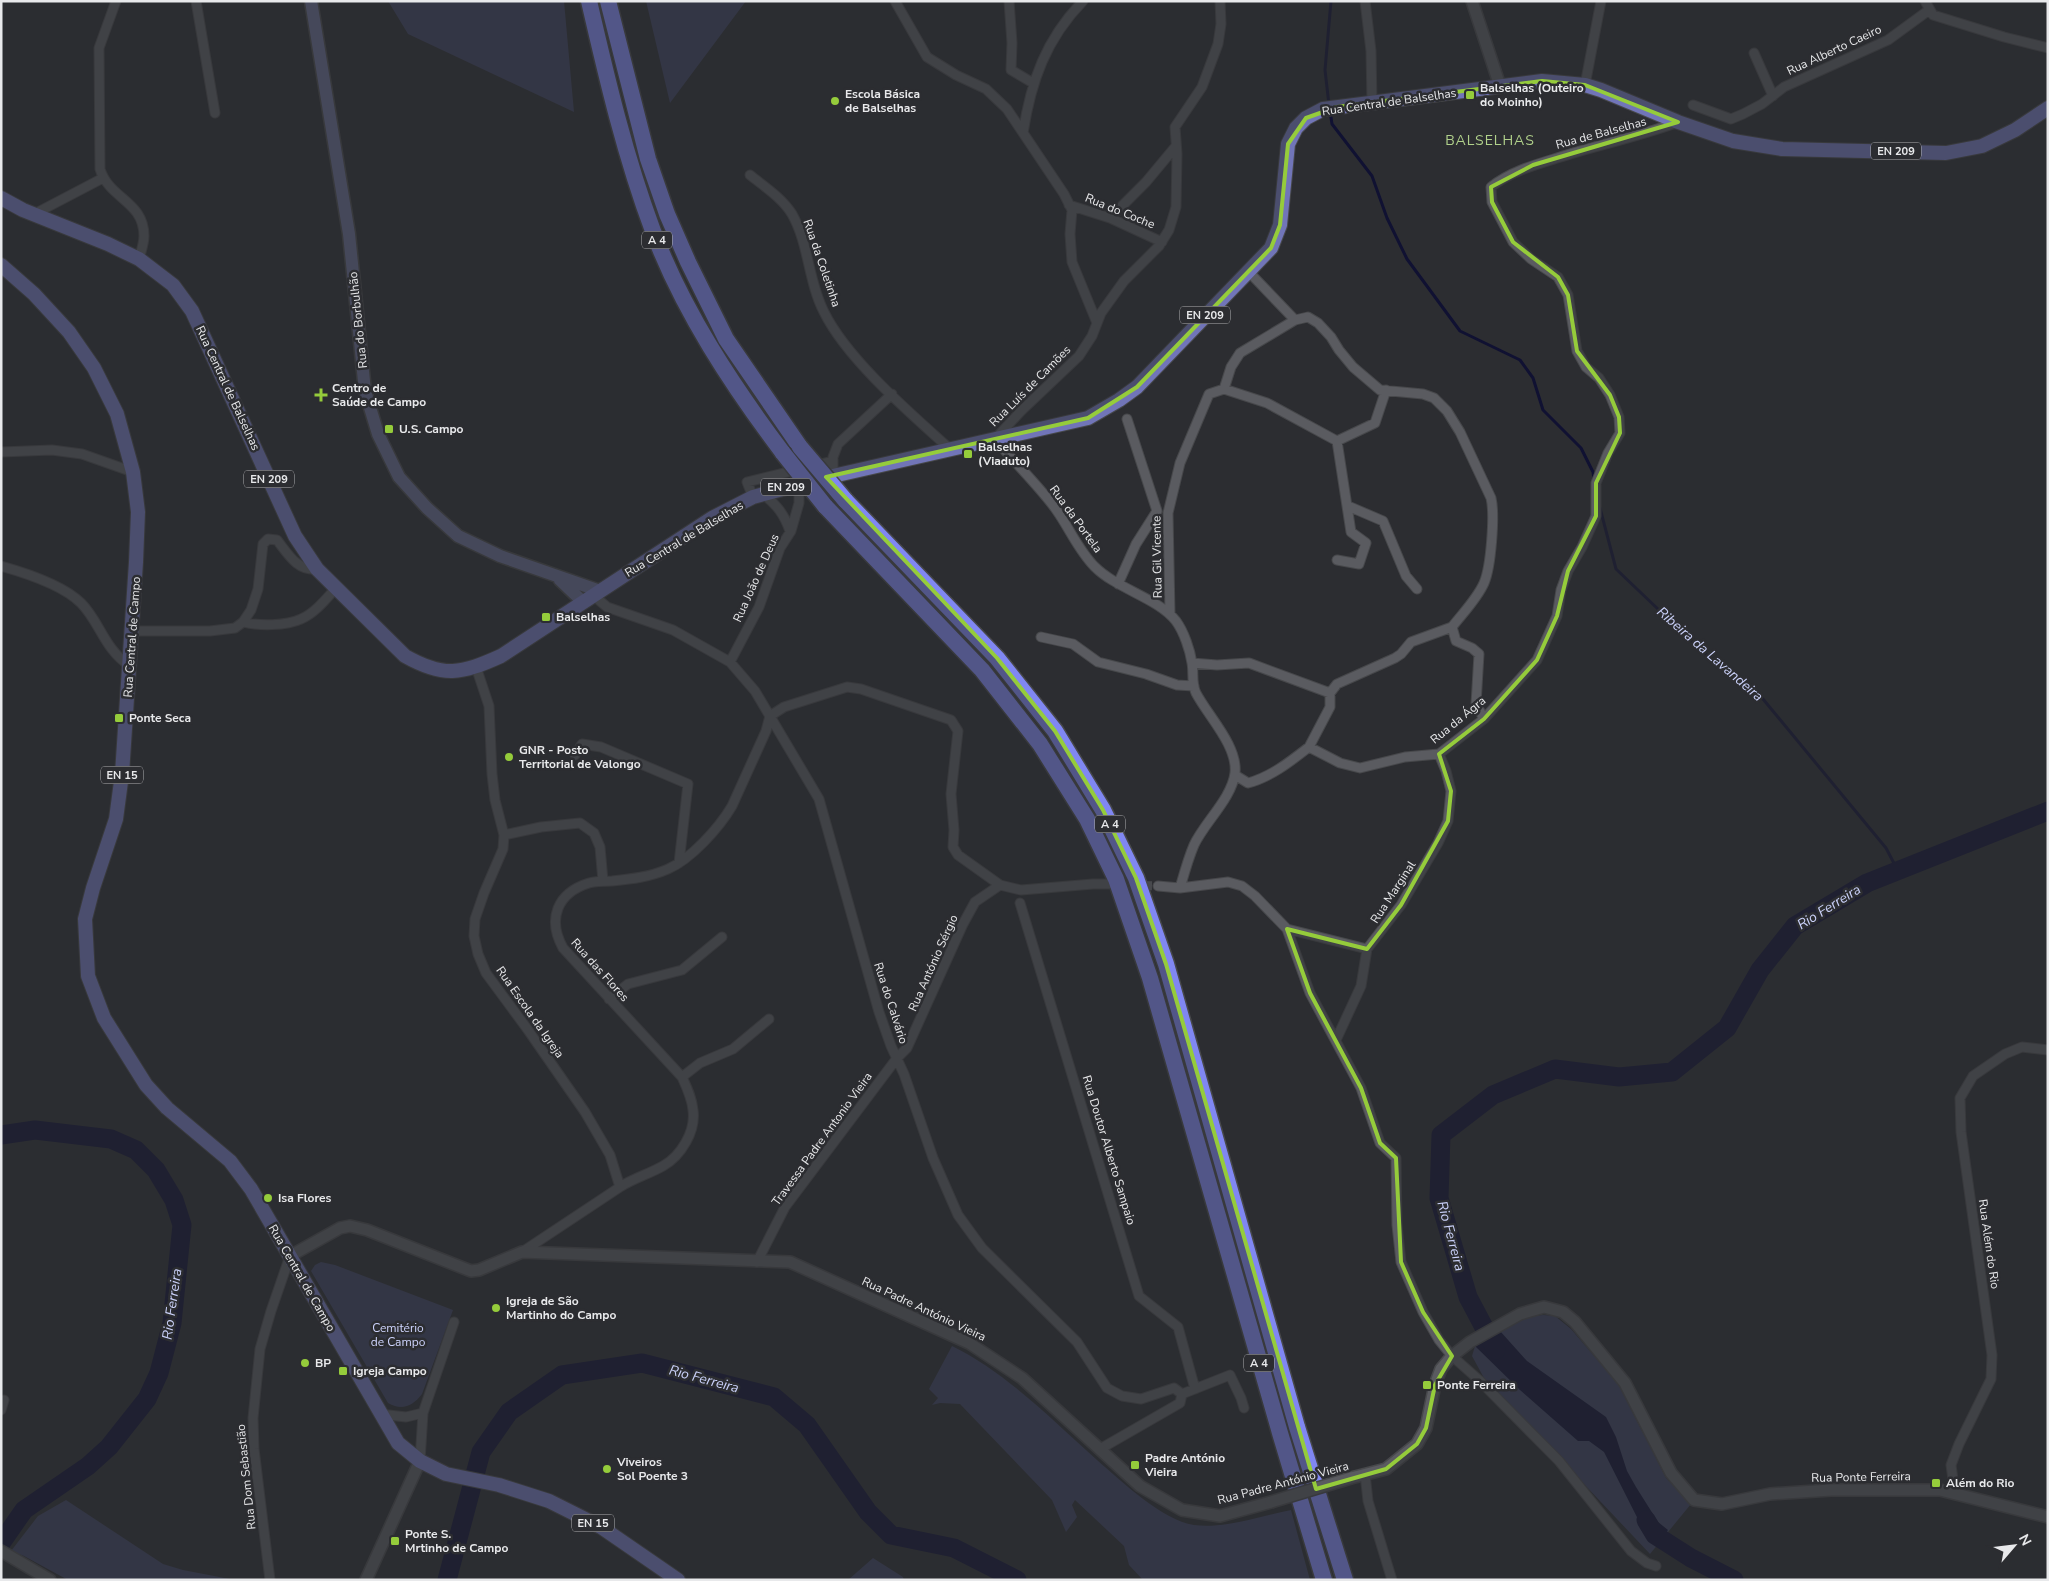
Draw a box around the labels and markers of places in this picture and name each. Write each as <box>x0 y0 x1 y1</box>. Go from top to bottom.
place label: Balselhas (Outeiro do Moinho) <box>1480 80 1584 110</box>
place label: Escola Básica de Balselhas <box>845 86 920 116</box>
marker: Balselhas (Outeiro do Moinho) <box>1464 89 1476 101</box>
marker: Escola Básica de Balselhas <box>829 95 841 107</box>
place label: Centro de Saúde de Campo <box>332 380 426 410</box>
marker: Centro de Saúde de Campo <box>314 388 328 402</box>
place label: U.S. Campo <box>399 421 464 437</box>
marker: U.S. Campo <box>383 423 395 435</box>
place label: Balselhas (Viaduto) <box>978 439 1032 469</box>
marker: Balselhas (Viaduto) <box>962 448 974 460</box>
place label: Balselhas <box>556 609 610 625</box>
marker: Balselhas <box>540 611 552 623</box>
place label: Ponte Seca <box>129 710 191 726</box>
marker: Ponte Seca <box>113 712 125 724</box>
place label: GNR - Posto Territorial de Valongo <box>519 742 641 772</box>
marker: GNR - Posto Territorial de Valongo <box>503 751 515 763</box>
place label: Isa Flores <box>278 1190 332 1206</box>
marker: Isa Flores <box>262 1192 274 1204</box>
place label: Igreja de São Martinho do Campo <box>506 1293 616 1323</box>
marker: Igreja de São Martinho do Campo <box>490 1302 502 1314</box>
place label: BP <box>315 1355 331 1371</box>
marker: BP <box>299 1357 311 1369</box>
place label: Igreja Campo <box>353 1363 427 1379</box>
marker: Igreja Campo <box>337 1365 349 1377</box>
place label: Ponte Ferreira <box>1437 1377 1516 1393</box>
marker: Ponte Ferreira <box>1421 1379 1433 1391</box>
place label: Padre António Vieira <box>1144 1450 1225 1480</box>
place label: Viveiros Sol Poente 3 <box>616 1454 688 1484</box>
marker: Padre António Vieira <box>1129 1459 1141 1471</box>
marker: Viveiros Sol Poente 3 <box>601 1463 613 1475</box>
place label: Além do Rio <box>1946 1475 2015 1491</box>
marker: Além do Rio <box>1930 1477 1942 1489</box>
place label: Ponte S. Mrtinho de Campo <box>405 1526 508 1556</box>
marker: Ponte S. Mrtinho de Campo <box>389 1535 401 1547</box>

